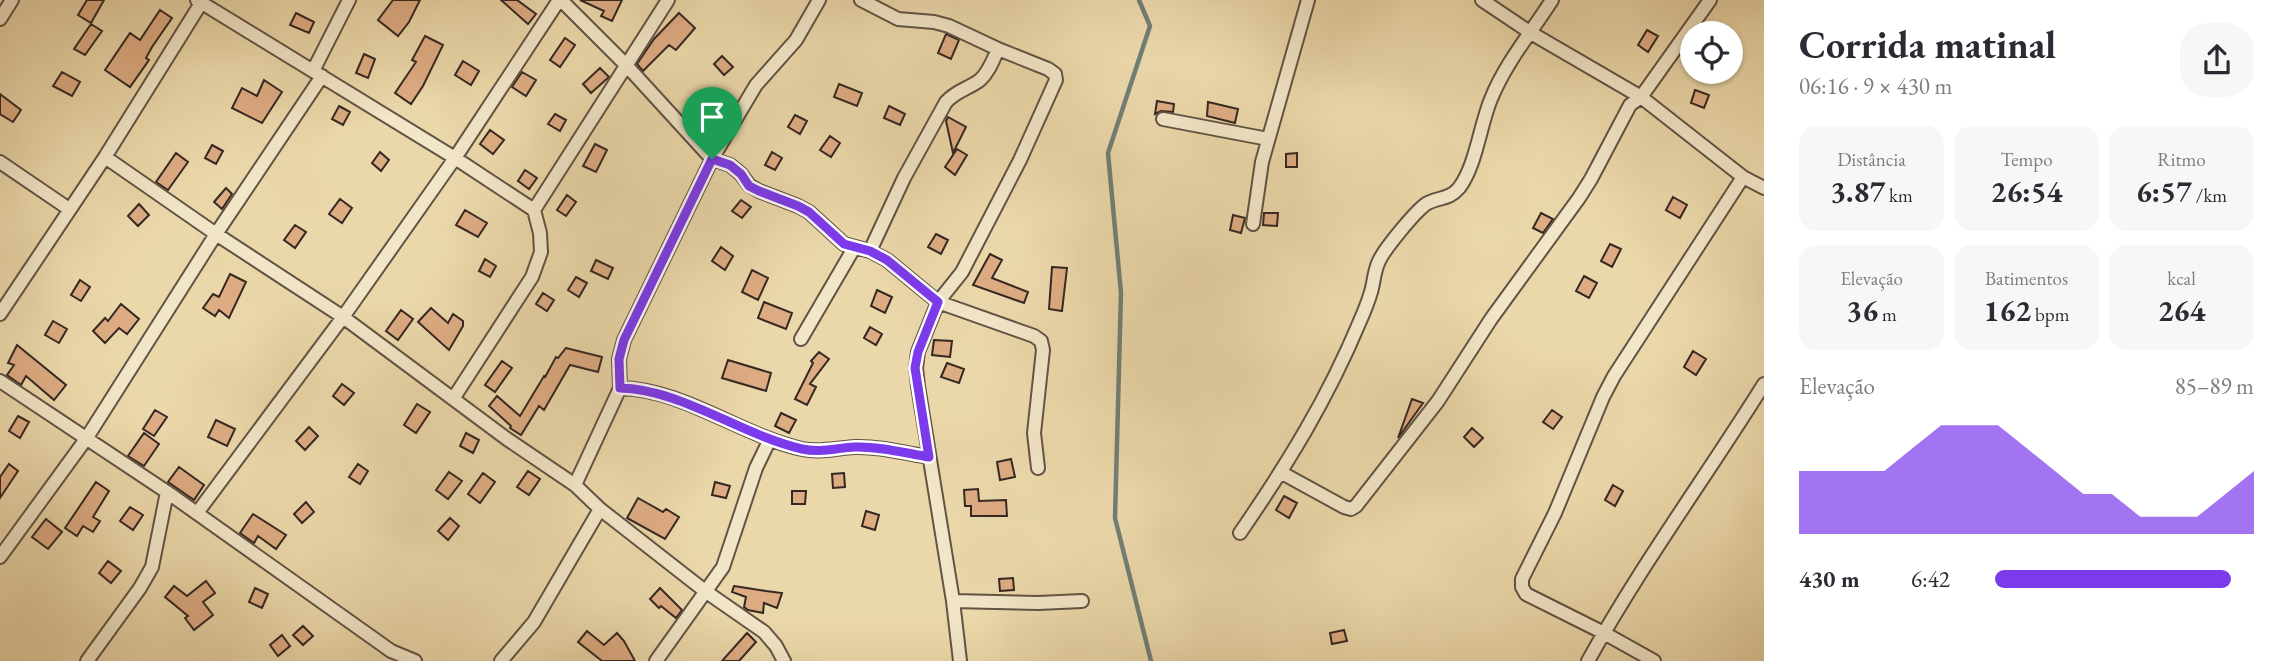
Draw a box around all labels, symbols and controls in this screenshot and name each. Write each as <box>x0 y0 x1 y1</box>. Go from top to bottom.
text: Corrida matinal <box>1799 20 2056 69</box>
map controls <box>1680 21 1743 84</box>
button: locate <box>1680 21 1743 84</box>
button: share <box>2180 23 2254 97</box>
text: 06:16 · 9 × 430 m <box>1799 71 1952 101</box>
pin <box>682 87 742 159</box>
icon: arrive <box>693 98 731 136</box>
text: Distância <box>1837 147 1906 172</box>
text: Tempo <box>2000 147 2053 172</box>
text: Ritmo <box>2157 147 2206 172</box>
text: 3.87 <box>1830 172 1885 211</box>
text: 26:54 <box>1991 172 2062 211</box>
text: 6:57 <box>2136 172 2192 211</box>
text: km <box>1885 183 1913 208</box>
text: /km <box>2192 183 2227 208</box>
text: Elevação <box>1840 266 1903 291</box>
text: Batimentos <box>1985 266 2068 291</box>
text: kcal <box>2167 266 2196 291</box>
text: 36 <box>1846 291 1878 330</box>
text: 162 <box>1984 291 2031 330</box>
text: 264 <box>2158 291 2205 330</box>
text: m <box>1878 302 1897 327</box>
text: bpm <box>2031 302 2069 327</box>
text: Elevação <box>1799 371 1875 401</box>
text: 85–89 m <box>2175 371 2254 401</box>
text: 430 m <box>1799 564 1860 594</box>
text: 6:42 <box>1911 564 1950 594</box>

